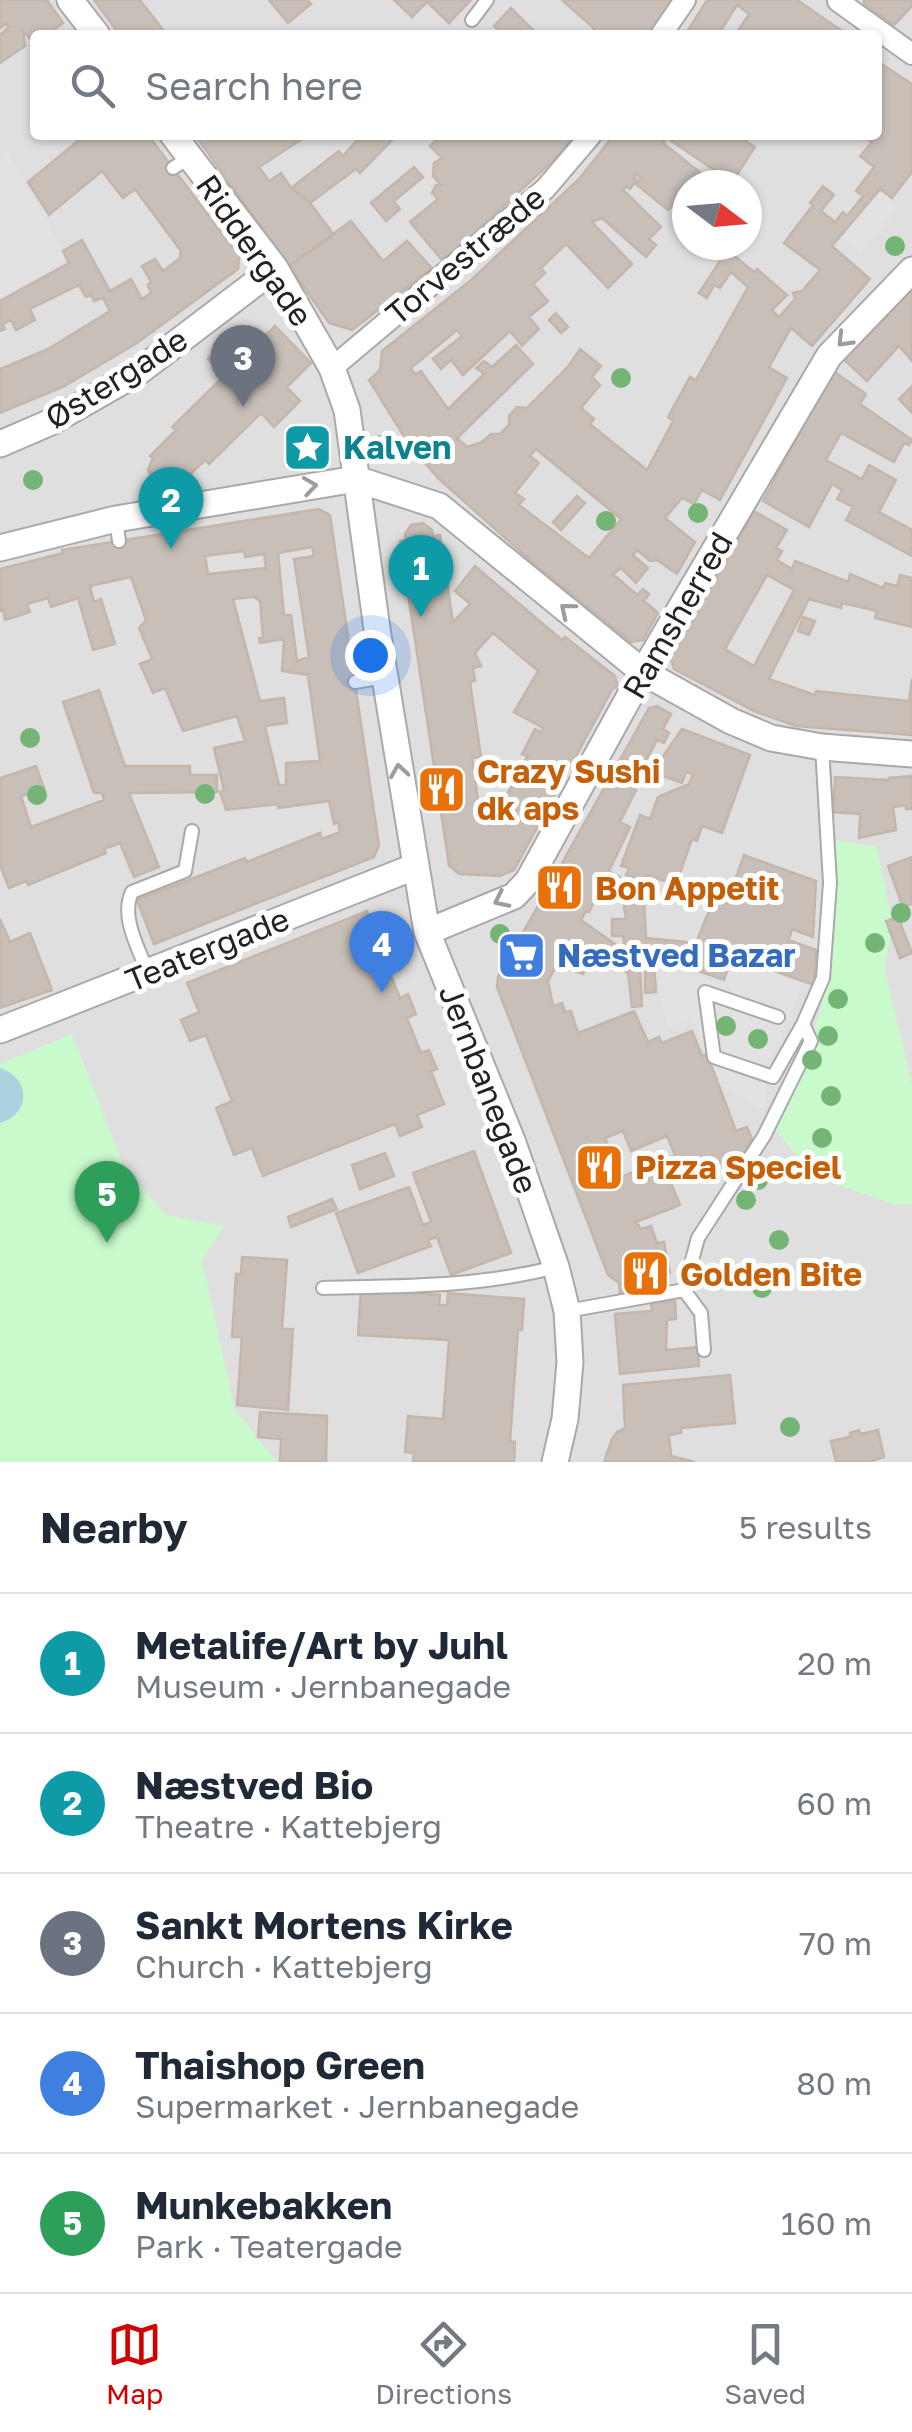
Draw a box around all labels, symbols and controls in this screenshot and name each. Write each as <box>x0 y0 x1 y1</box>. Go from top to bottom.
search box <box>30 30 882 140</box>
icon: search <box>65 58 120 113</box>
text: Search here <box>145 63 363 108</box>
street label: Riddergade <box>189 167 321 333</box>
north arrow <box>672 170 762 260</box>
street label: Torvestræde <box>378 178 552 332</box>
street label: Østergade <box>38 319 194 437</box>
pin: 3 <box>210 324 276 407</box>
one-way arrow <box>838 329 856 347</box>
place icon: Kalven <box>282 421 334 473</box>
place label: Kalven <box>343 428 451 466</box>
pin: 2 <box>138 466 204 549</box>
one-way arrow <box>302 476 319 497</box>
street label: Ramsherred <box>614 525 740 705</box>
pin: 1 <box>388 534 454 617</box>
one-way arrow <box>561 604 579 622</box>
your location <box>345 630 396 681</box>
place label: Crazy Sushi dk aps <box>477 752 661 827</box>
one-way arrow <box>389 763 410 779</box>
restaurant icon: Crazy Sushi dk aps <box>416 763 468 815</box>
restaurant icon: Bon Appetit <box>534 862 586 914</box>
place label: Bon Appetit <box>595 869 779 907</box>
one-way arrow <box>493 888 511 908</box>
street label: Teatergade <box>120 899 294 999</box>
pin: 4 <box>350 910 414 993</box>
supermarket icon: Næstved Bazar <box>496 929 548 981</box>
place label: Næstved Bazar <box>557 936 796 974</box>
street label: Jernbanegade <box>432 979 546 1199</box>
restaurant icon: Pizza Speciel <box>574 1141 626 1193</box>
place label: Pizza Speciel <box>635 1148 842 1186</box>
pin: 5 <box>74 1160 140 1243</box>
restaurant icon: Golden Bite <box>619 1248 671 1300</box>
place label: Golden Bite <box>680 1255 862 1293</box>
text: Nearby <box>40 1502 188 1552</box>
text: 5 results <box>739 1508 872 1546</box>
text: Metalife/Art by Juhl <box>135 1622 508 1667</box>
text: 1 <box>64 1644 81 1682</box>
text: 20 m <box>797 1644 872 1682</box>
text: Museum · Jernbanegade <box>135 1667 511 1705</box>
text: Næstved Bio <box>135 1762 373 1807</box>
text: 2 <box>63 1784 82 1822</box>
text: 60 m <box>796 1784 872 1822</box>
text: Theatre · Kattebjerg <box>135 1807 442 1845</box>
text: Sankt Mortens Kirke <box>135 1902 513 1947</box>
text: 3 <box>63 1924 82 1962</box>
text: 70 m <box>799 1924 872 1962</box>
text: Church · Kattebjerg <box>135 1947 433 1985</box>
text: Thaishop Green <box>135 2042 425 2087</box>
text: 4 <box>62 2064 83 2102</box>
text: 80 m <box>796 2064 872 2102</box>
text: Supermarket · Jernbanegade <box>135 2087 579 2125</box>
text: Munkebakken <box>135 2182 392 2227</box>
text: 5 <box>63 2204 82 2242</box>
text: 160 m <box>781 2204 872 2242</box>
text: Park · Teatergade <box>135 2227 403 2265</box>
tab: Map <box>106 2317 163 2410</box>
tab: Directions <box>375 2317 512 2410</box>
tab: Saved <box>724 2317 806 2410</box>

